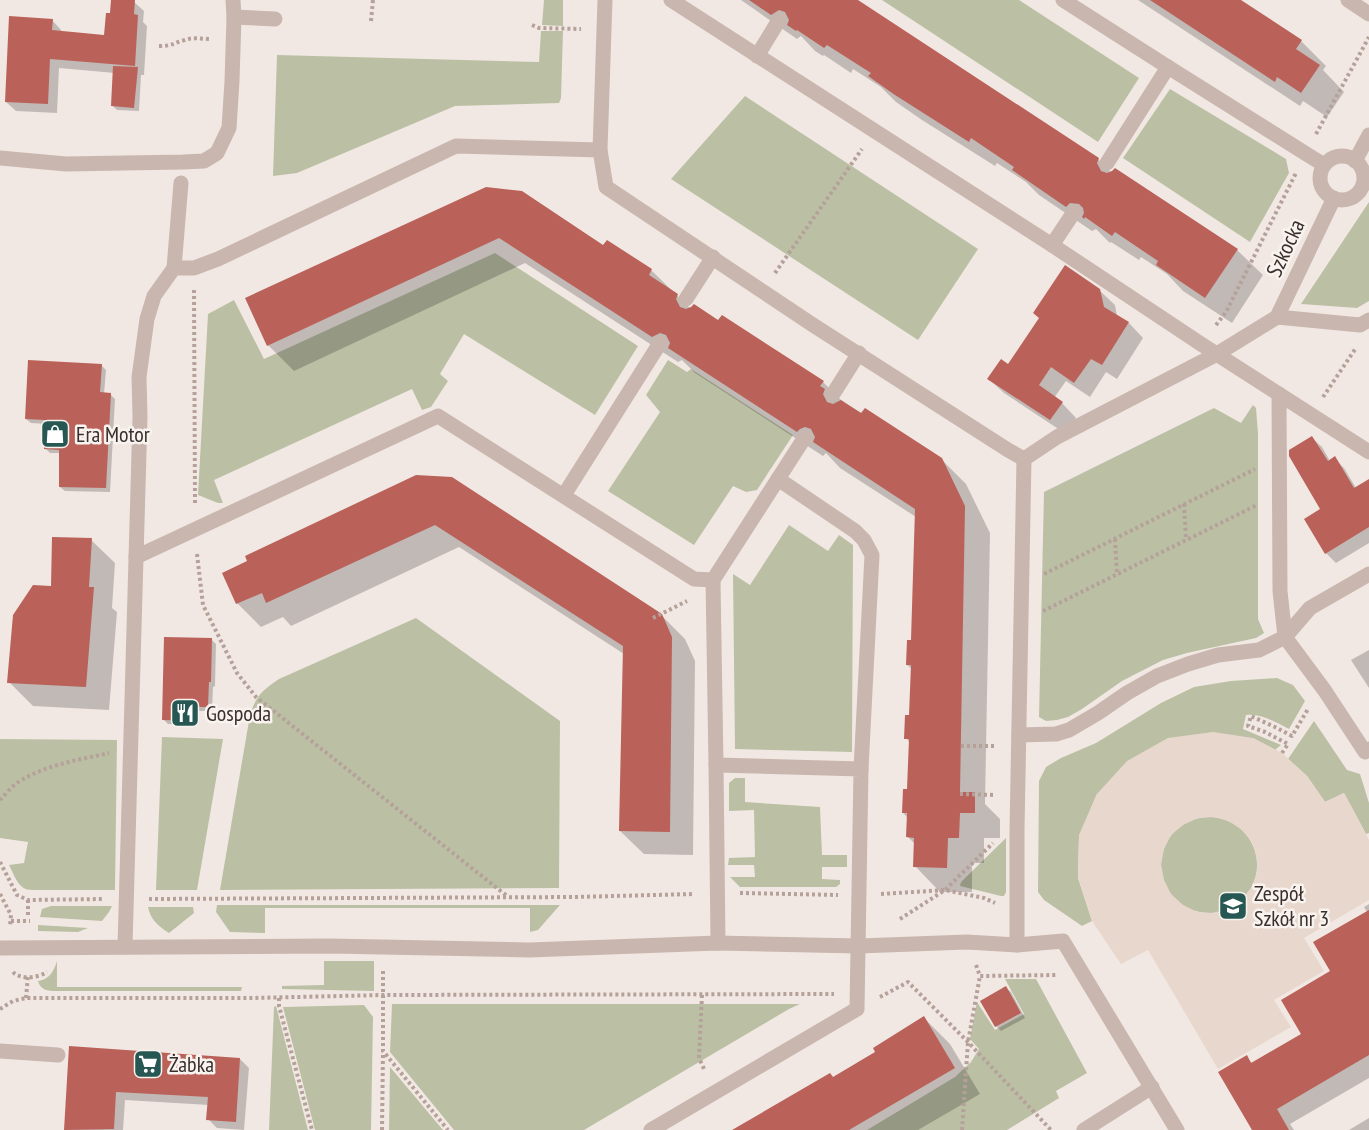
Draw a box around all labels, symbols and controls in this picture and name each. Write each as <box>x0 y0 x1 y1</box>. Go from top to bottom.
street label: Szkocka <box>1260 215 1310 281</box>
shop icon: Era Motor <box>39 418 71 450</box>
place label: Era Motor <box>76 420 150 448</box>
restaurant icon: Gospoda <box>169 697 201 729</box>
place label: Gospoda <box>206 699 271 727</box>
place label: Zespół Szkół nr 3 <box>1254 879 1329 932</box>
school or university icon: Zespół Szkół nr 3 <box>1217 890 1249 922</box>
supermarket icon: Żabka <box>132 1048 164 1080</box>
place label: Żabka <box>169 1050 214 1078</box>

